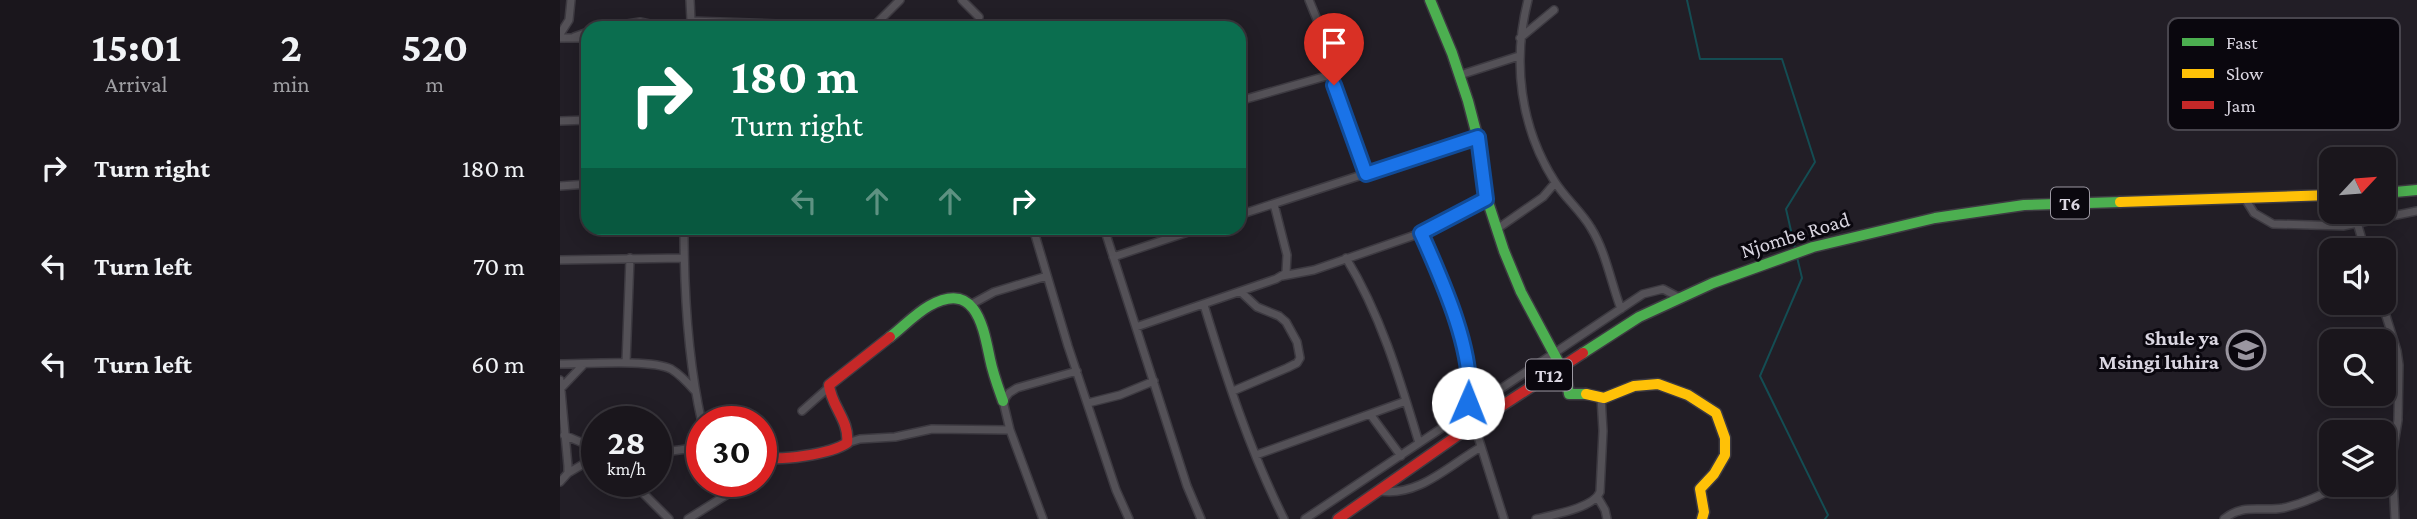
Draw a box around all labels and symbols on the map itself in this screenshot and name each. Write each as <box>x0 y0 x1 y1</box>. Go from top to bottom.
pin <box>1304 13 1364 85</box>
legend <box>2168 18 2400 130</box>
text: Fast <box>2226 32 2258 53</box>
text: Slow <box>2226 63 2263 84</box>
text: Jam <box>2224 95 2256 116</box>
north arrow <box>2319 147 2396 224</box>
road number: T6 <box>2051 188 2089 218</box>
street label: Njombe Road <box>1738 207 1852 263</box>
place label: Shule ya Msingi luhira <box>2099 326 2220 374</box>
school or university icon: Shule ya Msingi luhira <box>2225 329 2267 371</box>
road number: T12 <box>1526 360 1572 390</box>
position arrow <box>1431 366 1505 440</box>
speed limit sign: 30 <box>686 406 777 497</box>

